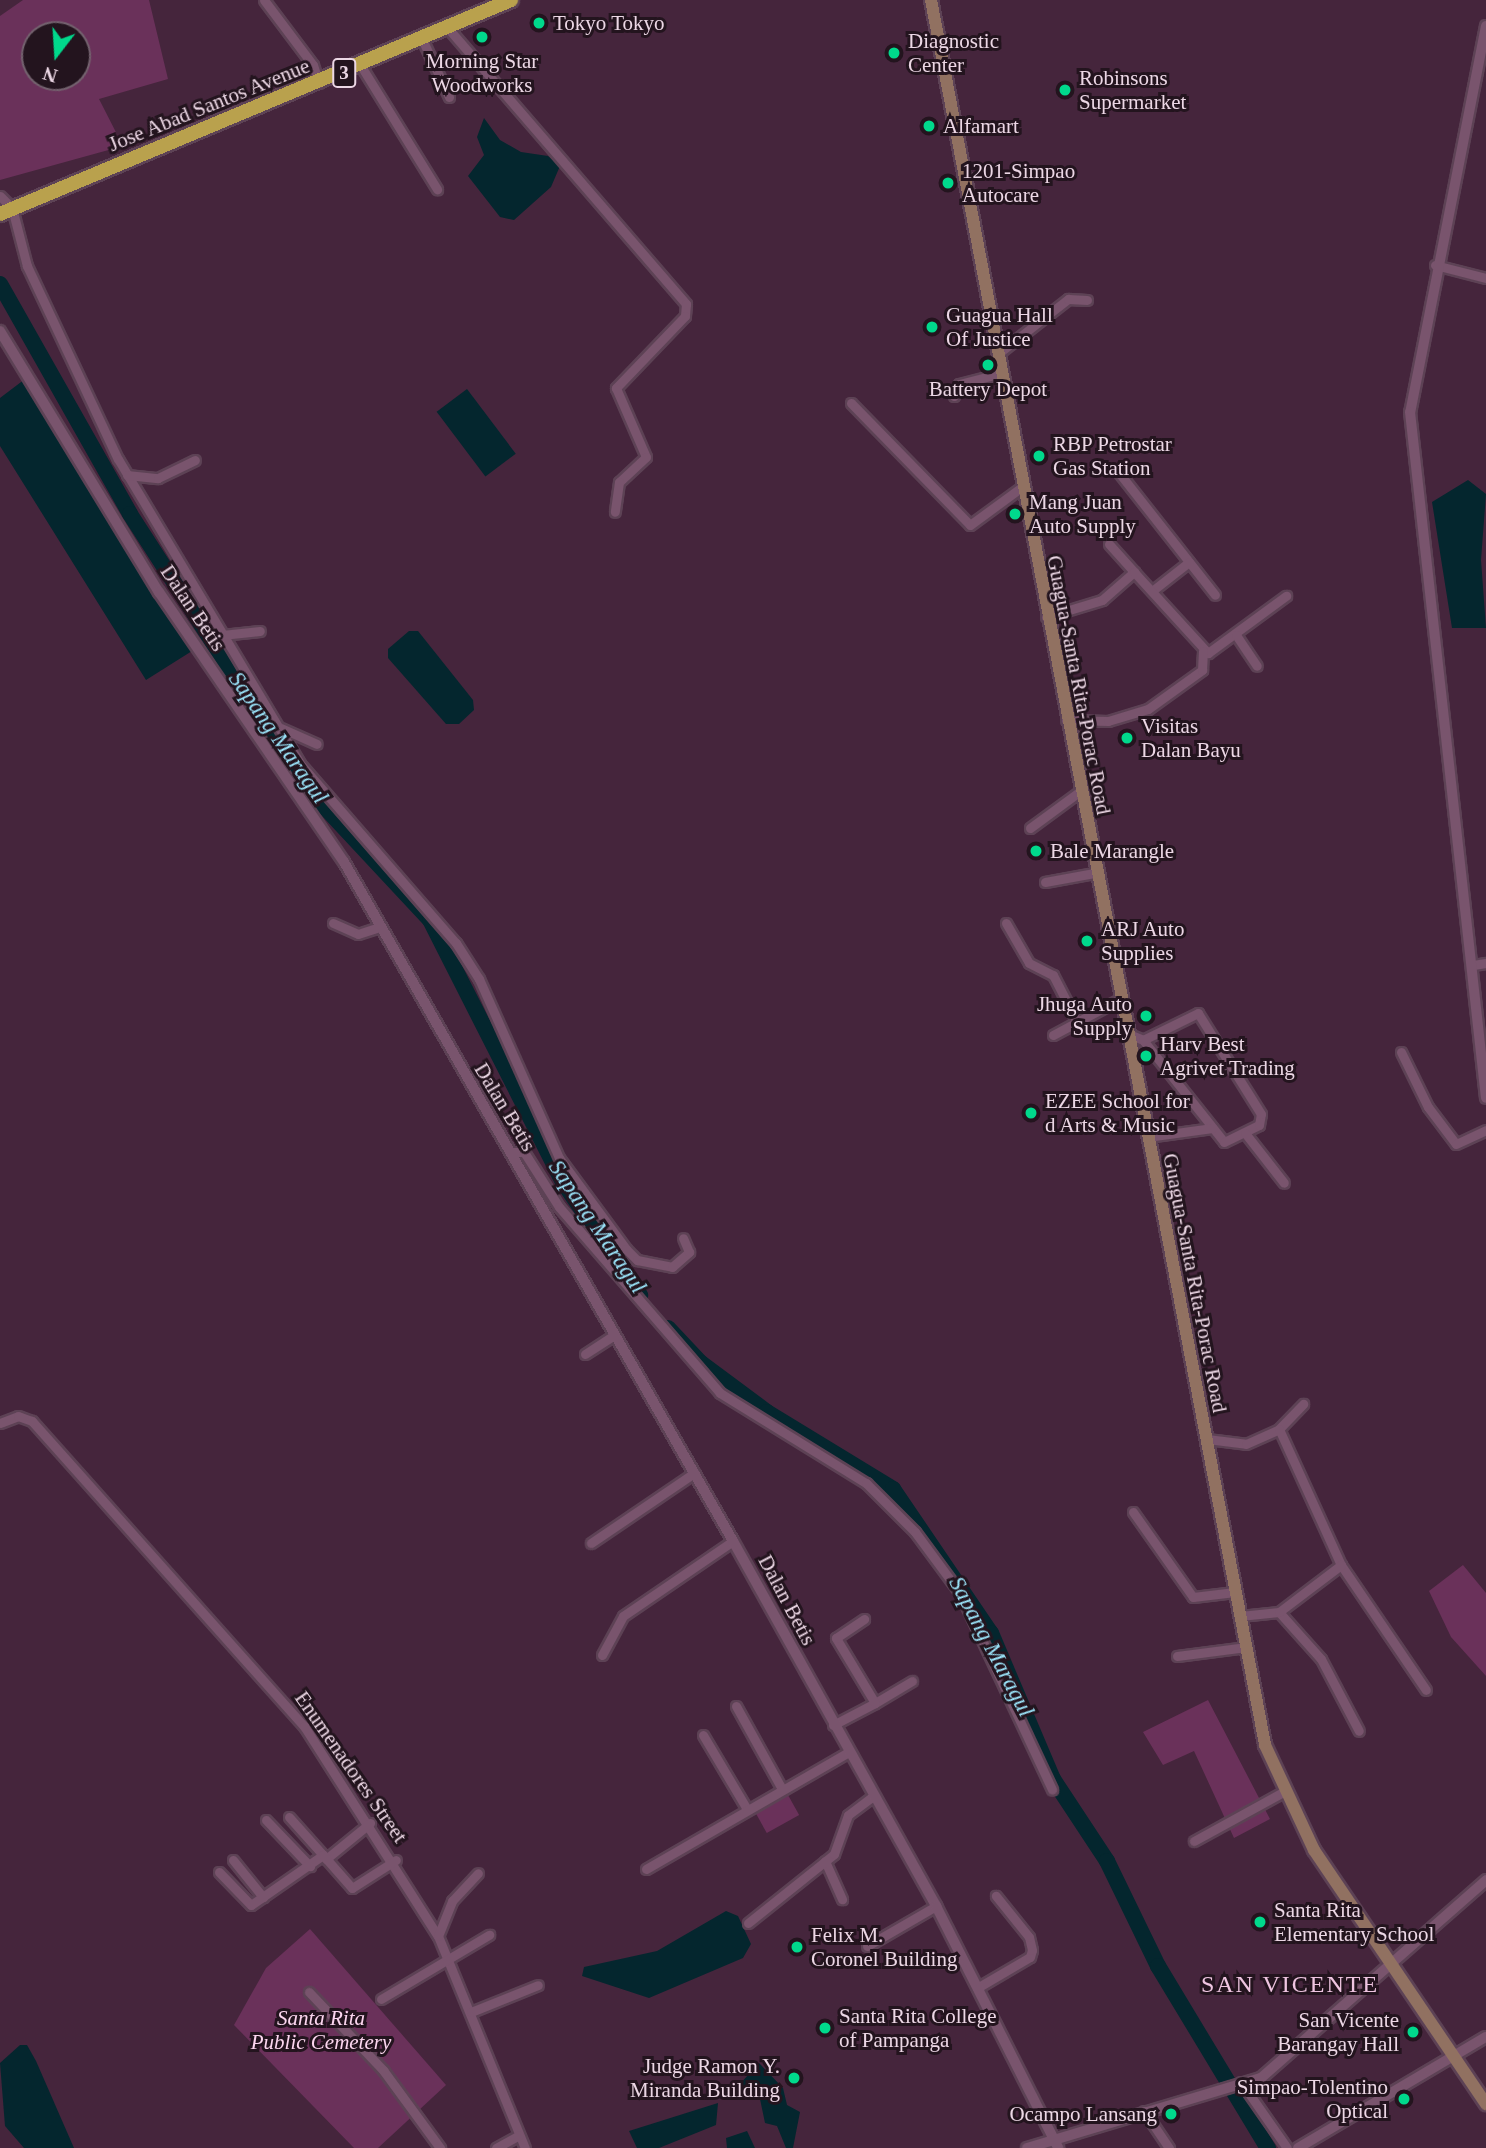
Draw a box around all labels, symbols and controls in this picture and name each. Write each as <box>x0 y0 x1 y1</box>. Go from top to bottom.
place label: Tokyo Tokyo <box>553 10 665 36</box>
marker: Tokyo Tokyo <box>531 15 547 31</box>
north arrow <box>21 21 91 91</box>
place label: Diagnostic Center <box>908 28 999 78</box>
marker: Morning Star Woodworks <box>474 29 490 45</box>
marker: Diagnostic Center <box>886 45 902 61</box>
place label: Morning Star Woodworks <box>426 48 538 98</box>
street label: Jose Abad Santos Avenue <box>104 53 314 157</box>
road number: 3 <box>332 58 356 88</box>
text: N <box>41 63 60 87</box>
place label: Robinsons Supermarket <box>1079 65 1186 115</box>
marker: Robinsons Supermarket <box>1057 82 1073 98</box>
place label: Alfamart <box>943 113 1019 139</box>
marker: Alfamart <box>921 118 937 134</box>
place label: 1201-Simpao Autocare <box>962 158 1075 208</box>
marker: 1201-Simpao Autocare <box>940 175 956 191</box>
place label: Guagua Hall Of Justice <box>946 302 1053 352</box>
marker: Guagua Hall Of Justice <box>924 319 940 335</box>
marker: Battery Depot <box>980 357 996 373</box>
place label: Battery Depot <box>929 376 1047 402</box>
place label: RBP Petrostar Gas Station <box>1053 431 1173 481</box>
marker: RBP Petrostar Gas Station <box>1031 448 1047 464</box>
place label: Mang Juan Auto Supply <box>1029 489 1136 539</box>
marker: Mang Juan Auto Supply <box>1007 506 1023 522</box>
street label: Guagua-Santa Rita-Porac Road <box>1041 553 1117 817</box>
street label: Dalan Betis <box>155 560 231 656</box>
water label: Sapang Maragul <box>222 666 334 810</box>
place label: Visitas Dalan Bayu <box>1141 713 1241 763</box>
marker: Visitas Dalan Bayu <box>1119 730 1135 746</box>
place label: Bale Marangle <box>1050 838 1174 864</box>
marker: Bale Marangle <box>1028 843 1044 859</box>
place label: ARJ Auto Supplies <box>1101 916 1186 966</box>
marker: ARJ Auto Supplies <box>1079 933 1095 949</box>
place label: Jhuga Auto Supply <box>1036 991 1132 1041</box>
marker: Jhuga Auto Supply <box>1138 1008 1154 1024</box>
place label: Harv Best Agrivet Trading <box>1160 1031 1295 1081</box>
marker: Harv Best Agrivet Trading <box>1138 1048 1154 1064</box>
street label: Dalan Betis <box>469 1058 541 1156</box>
place label: EZEE School for d Arts & Music <box>1045 1088 1190 1138</box>
marker: EZEE School for d Arts & Music <box>1023 1105 1039 1121</box>
street label: Guagua-Santa Rita-Porac Road <box>1157 1151 1233 1415</box>
water label: Sapang Maragul <box>542 1155 652 1299</box>
street label: Dalan Betis <box>753 1551 821 1649</box>
water label: Sapang Maragul <box>942 1572 1040 1722</box>
street label: Enumenadores Street <box>289 1686 413 1848</box>
place label: Santa Rita Elementary School <box>1274 1897 1434 1947</box>
marker: Santa Rita Elementary School <box>1252 1914 1268 1930</box>
place label: Felix M. Coronel Building <box>811 1922 957 1972</box>
marker: Felix M. Coronel Building <box>789 1939 805 1955</box>
district label: SAN VICENTE <box>1202 1971 1378 1999</box>
place label: Santa Rita College of Pampanga <box>839 2003 996 2053</box>
park label: Santa Rita Public Cemetery <box>251 2005 391 2055</box>
place label: San Vicente Barangay Hall <box>1277 2007 1399 2057</box>
marker: Santa Rita College of Pampanga <box>817 2020 833 2036</box>
marker: San Vicente Barangay Hall <box>1405 2024 1421 2040</box>
place label: Judge Ramon Y. Miranda Building <box>630 2053 780 2103</box>
marker: Judge Ramon Y. Miranda Building <box>786 2070 802 2086</box>
place label: Simpao-Tolentino Optical <box>1237 2074 1388 2124</box>
marker: Simpao-Tolentino Optical <box>1394 2089 1414 2109</box>
place label: Ocampo Lansang <box>1009 2101 1157 2127</box>
marker: Ocampo Lansang <box>1163 2106 1179 2122</box>

